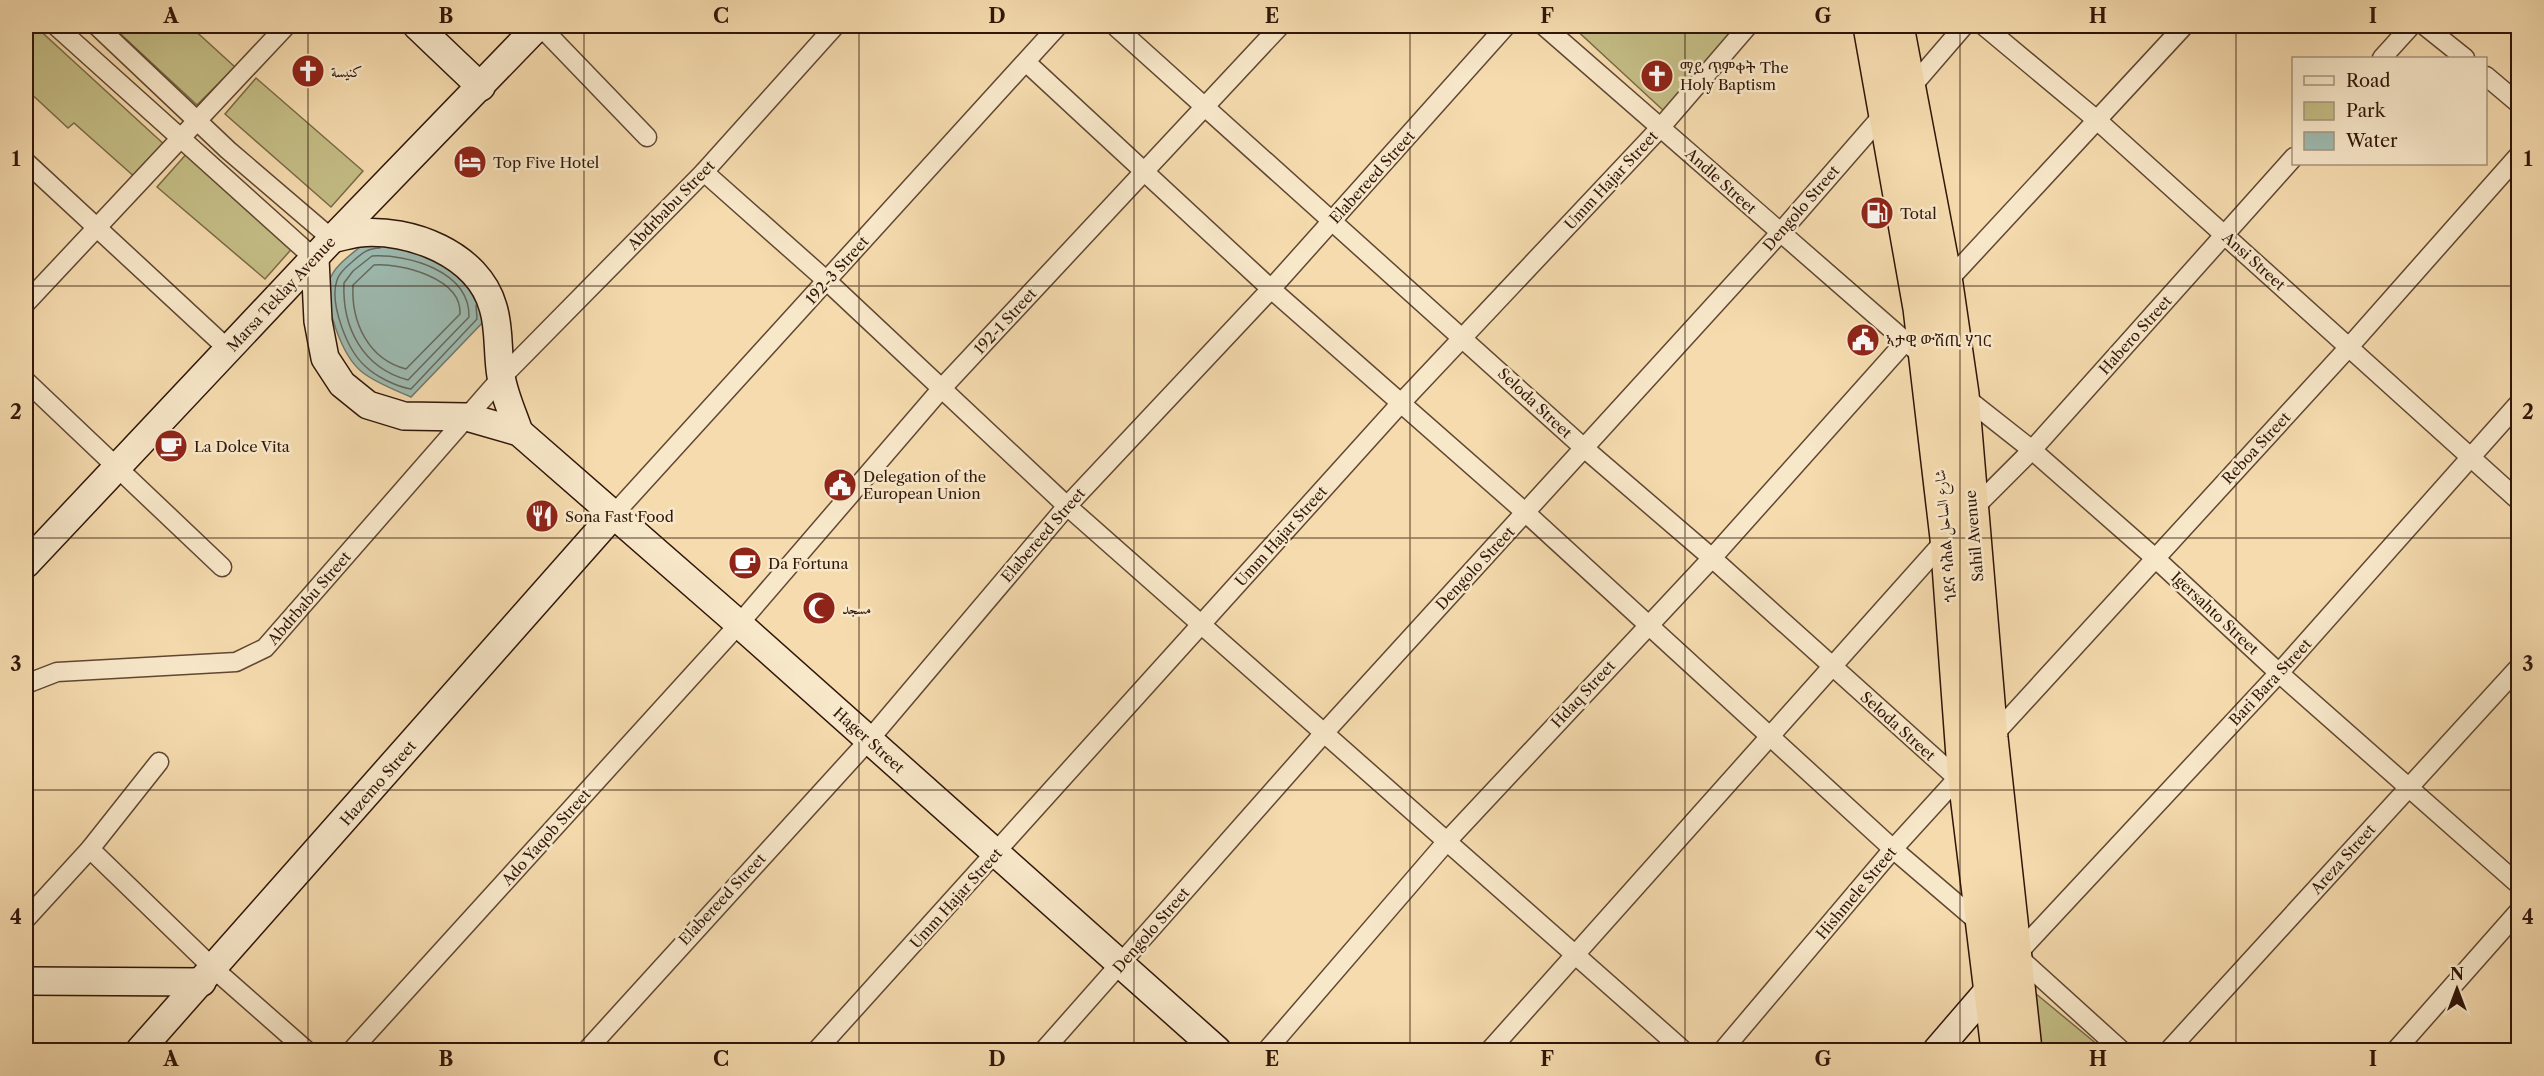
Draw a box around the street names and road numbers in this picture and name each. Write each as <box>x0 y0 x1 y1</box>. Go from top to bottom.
street label: Elabereed Street <box>1325 126 1419 227</box>
street label: Umm Hajar Street <box>1560 126 1662 233</box>
street label: Andle Street <box>1681 143 1761 218</box>
street label: Abdrbabu Street <box>623 156 719 255</box>
street label: Dengolo Street <box>1759 161 1844 255</box>
street label: Ansi Street <box>2218 227 2290 295</box>
street label: 192-3 Street <box>801 231 873 308</box>
street label: Marsa Teklay Avenue <box>223 232 339 356</box>
street label: 192-1 Street <box>970 284 1041 358</box>
street label: Habero Street <box>2095 291 2176 378</box>
street label: Seloda Street <box>1494 364 1577 443</box>
street label: Reboa Street <box>2218 407 2295 488</box>
street label: ጎደና ሳሕል شارع الساحل <box>1930 469 1964 603</box>
street label: Umm Hajar Street <box>1231 481 1332 590</box>
street label: Elabereed Street <box>997 483 1090 586</box>
street label: Sahil Avenue <box>1961 489 1987 583</box>
street label: Dengolo Street <box>1432 522 1519 614</box>
street label: Abdrbabu Street <box>263 547 355 649</box>
street label: Igersahto Street <box>2167 568 2263 659</box>
street label: Bari Bara Street <box>2225 634 2316 729</box>
street label: Hdaq Street <box>1547 656 1619 732</box>
street label: Seloda Street <box>1857 687 1940 765</box>
street label: Hager Street <box>829 703 909 777</box>
street label: Hazemo Street <box>336 736 421 829</box>
street label: Ado Yaqob Street <box>497 784 595 890</box>
street label: Areza Street <box>2306 820 2380 899</box>
street label: Hishmele Street <box>1812 842 1901 943</box>
street label: Umm Hajar Street <box>906 843 1007 952</box>
street label: Elabereed Street <box>675 849 770 949</box>
street label: Dengolo Street <box>1109 883 1194 977</box>

